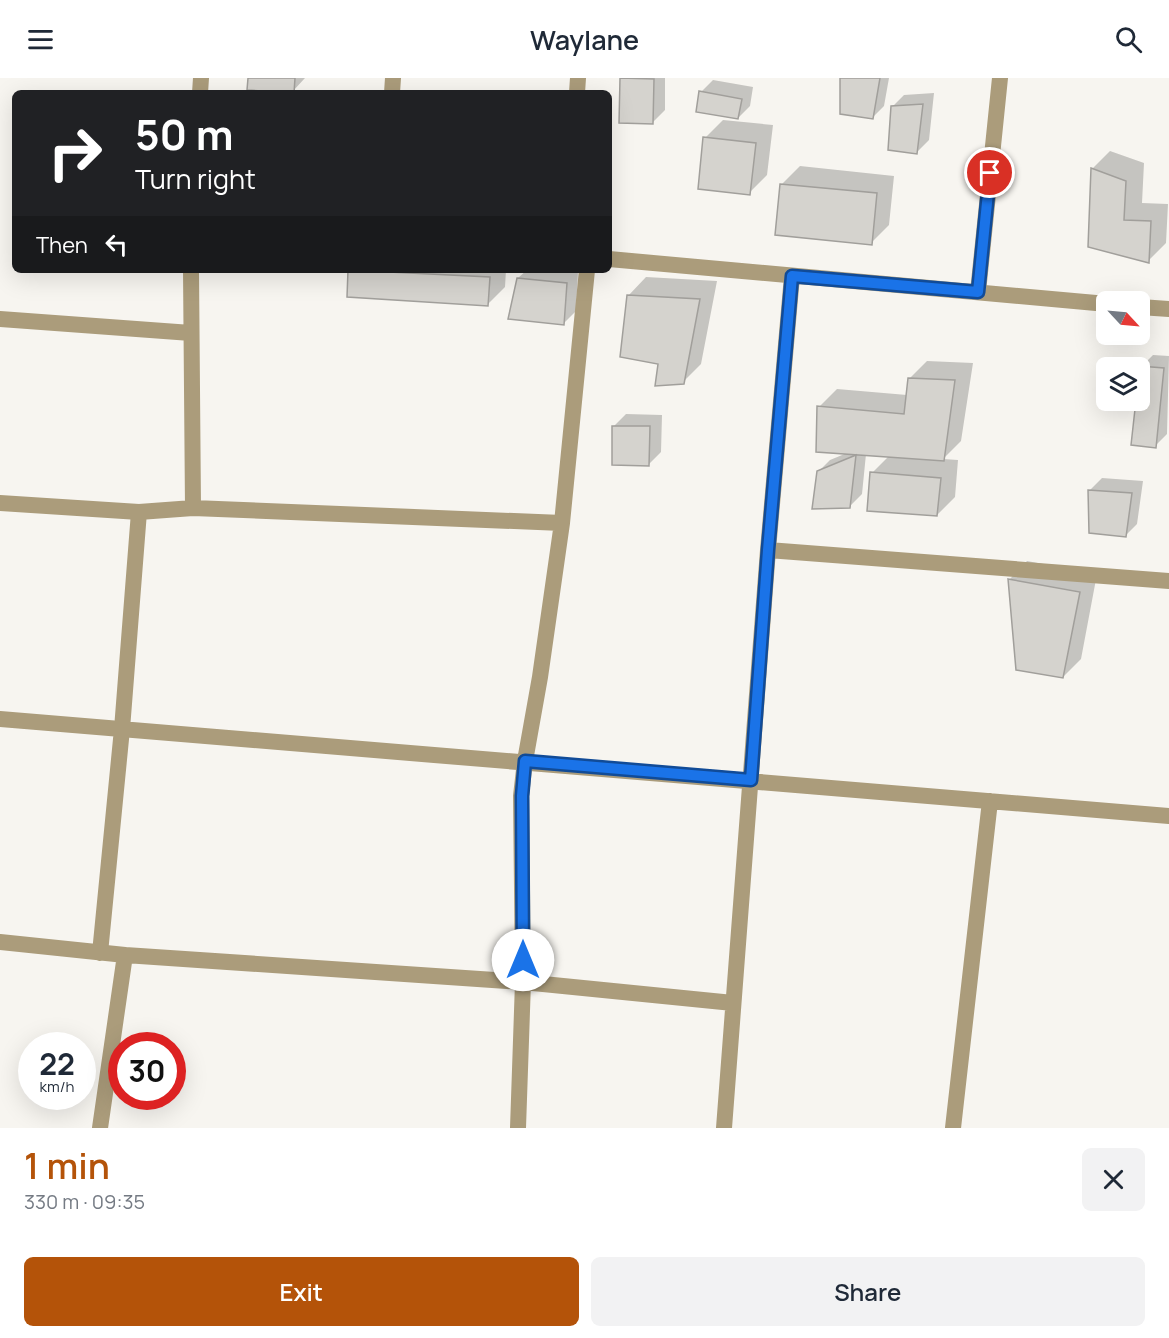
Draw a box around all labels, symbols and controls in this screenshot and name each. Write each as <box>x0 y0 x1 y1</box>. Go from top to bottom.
text: Waylane <box>530 21 639 58</box>
icon: menu <box>24 23 57 56</box>
icon: search <box>1112 23 1145 56</box>
text: 50 m <box>135 105 233 163</box>
icon: right <box>36 114 114 192</box>
pin <box>964 147 1015 198</box>
icon: arrive <box>973 156 1006 189</box>
text: Turn right <box>135 160 256 197</box>
icon: left <box>100 228 133 261</box>
text: Then <box>36 230 88 260</box>
north arrow <box>1096 291 1150 345</box>
map controls <box>1096 291 1150 411</box>
button: layers <box>1096 357 1150 411</box>
position arrow <box>491 928 555 992</box>
speed limit sign: 30 <box>108 1032 186 1110</box>
text: 22 <box>39 1043 75 1084</box>
text: km/h <box>40 1076 74 1097</box>
text: 1 min <box>24 1141 110 1190</box>
button: close <box>1082 1148 1145 1211</box>
text: 330 m · 09:35 <box>24 1188 145 1215</box>
button: Exit <box>24 1257 579 1326</box>
button: Share <box>591 1257 1145 1326</box>

